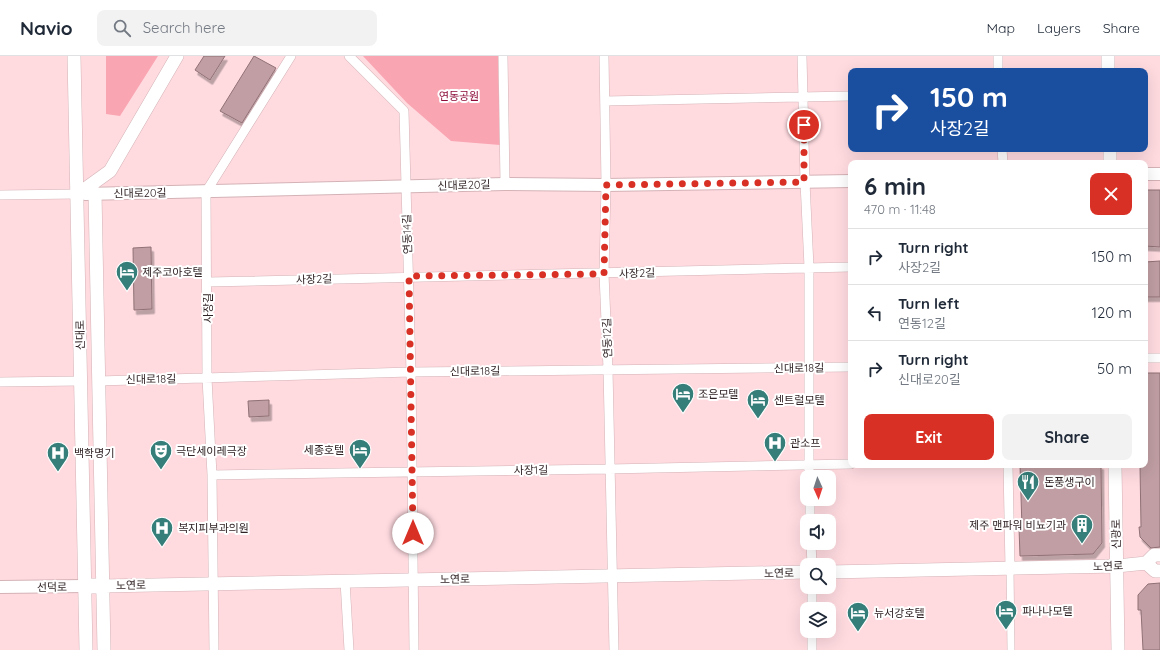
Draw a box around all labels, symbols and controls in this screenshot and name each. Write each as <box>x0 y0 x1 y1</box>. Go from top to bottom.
search box <box>97 10 377 46</box>
text: Navio <box>20 16 73 40</box>
icon: search <box>111 17 133 39</box>
text: Search here <box>143 18 226 37</box>
text: Map <box>986 19 1015 37</box>
text: Layers <box>1037 19 1081 37</box>
text: Share <box>1103 19 1140 37</box>
text: 150 m <box>930 79 1008 114</box>
icon: right <box>864 84 916 136</box>
park label: 연동공원 <box>439 89 479 103</box>
pin <box>787 108 821 142</box>
icon: arrive <box>793 114 815 136</box>
text: 사장2길 <box>930 117 990 140</box>
text: 6 min <box>864 171 926 201</box>
button: close <box>1090 173 1132 215</box>
street label: 신대로20길 <box>437 177 491 193</box>
street label: 신대로20길 <box>113 186 167 200</box>
text: 470 m · 11:48 <box>864 201 936 217</box>
street label: 연동14길 <box>399 214 415 254</box>
text: Turn right <box>898 238 969 257</box>
icon: right <box>864 246 886 268</box>
text: 150 m <box>1092 247 1132 266</box>
hotel icon: 제주코아호텔 <box>114 259 140 292</box>
text: 사장2길 <box>898 259 941 275</box>
place label: 제주코아호텔 <box>142 265 203 279</box>
street label: 사장2길 <box>619 265 655 281</box>
street label: 사장2길 <box>296 271 332 287</box>
street label: 사장길 <box>201 293 215 323</box>
text: Turn left <box>898 294 960 313</box>
icon: left <box>864 302 886 324</box>
text: 120 m <box>1091 303 1132 322</box>
text: 연동12길 <box>898 315 946 331</box>
street label: 연동12길 <box>599 318 615 358</box>
street label: 신대로 <box>73 320 87 350</box>
text: Turn right <box>898 350 969 369</box>
icon: right <box>864 358 886 380</box>
text: 50 m <box>1097 359 1132 378</box>
street label: 신대로18길 <box>774 361 824 375</box>
street label: 신대로18길 <box>450 364 500 378</box>
text: 신대로20길 <box>898 371 961 387</box>
street label: 신대로18길 <box>126 372 176 386</box>
hotel icon: 조은모텔 <box>670 381 696 414</box>
place label: 조은모텔 <box>698 387 738 401</box>
hotel icon: 센트럴모텔 <box>745 387 771 420</box>
place label: 센트럴모텔 <box>774 393 825 407</box>
button: Exit <box>864 414 994 460</box>
button: Share <box>1002 414 1132 460</box>
hospital icon: 관소프 <box>762 430 788 463</box>
place label: 관소프 <box>790 436 820 450</box>
hotel icon: 세종호텔 <box>347 437 373 470</box>
theatre icon: 극단세이레극장 <box>148 438 174 471</box>
hospital icon: 백학명기 <box>45 440 71 473</box>
place label: 세종호텔 <box>304 443 344 457</box>
place label: 극단세이레극장 <box>176 444 247 458</box>
place label: 백학명기 <box>74 446 114 460</box>
street label: 사장1길 <box>514 463 548 477</box>
restaurant icon: 돈풍생구이 <box>1015 469 1041 502</box>
north arrow <box>800 470 836 506</box>
map controls <box>800 470 836 638</box>
place label: 돈풍생구이 <box>1044 475 1095 489</box>
position arrow <box>392 512 434 554</box>
building icon: 제주 맨파워 비뇨기과 <box>1069 512 1095 545</box>
button: sound <box>800 514 836 550</box>
hospital icon: 복지피부과의원 <box>149 515 175 548</box>
place label: 제주 맨파워 비뇨기과 <box>969 518 1066 532</box>
street label: 신광로 <box>1109 519 1123 549</box>
place label: 복지피부과의원 <box>178 521 249 535</box>
button: search <box>800 558 836 594</box>
street label: 노연로 <box>1093 558 1123 574</box>
street label: 노연로 <box>764 566 794 580</box>
street label: 노연로 <box>440 572 470 586</box>
street label: 노연로 <box>116 578 146 592</box>
street label: 선덕로 <box>37 580 67 594</box>
hotel icon: 파나나모텔 <box>993 598 1019 631</box>
hotel icon: 뉴서강호텔 <box>845 600 871 633</box>
button: layers <box>800 602 836 638</box>
place label: 파나나모텔 <box>1022 604 1073 618</box>
place label: 뉴서강호텔 <box>874 606 925 620</box>

